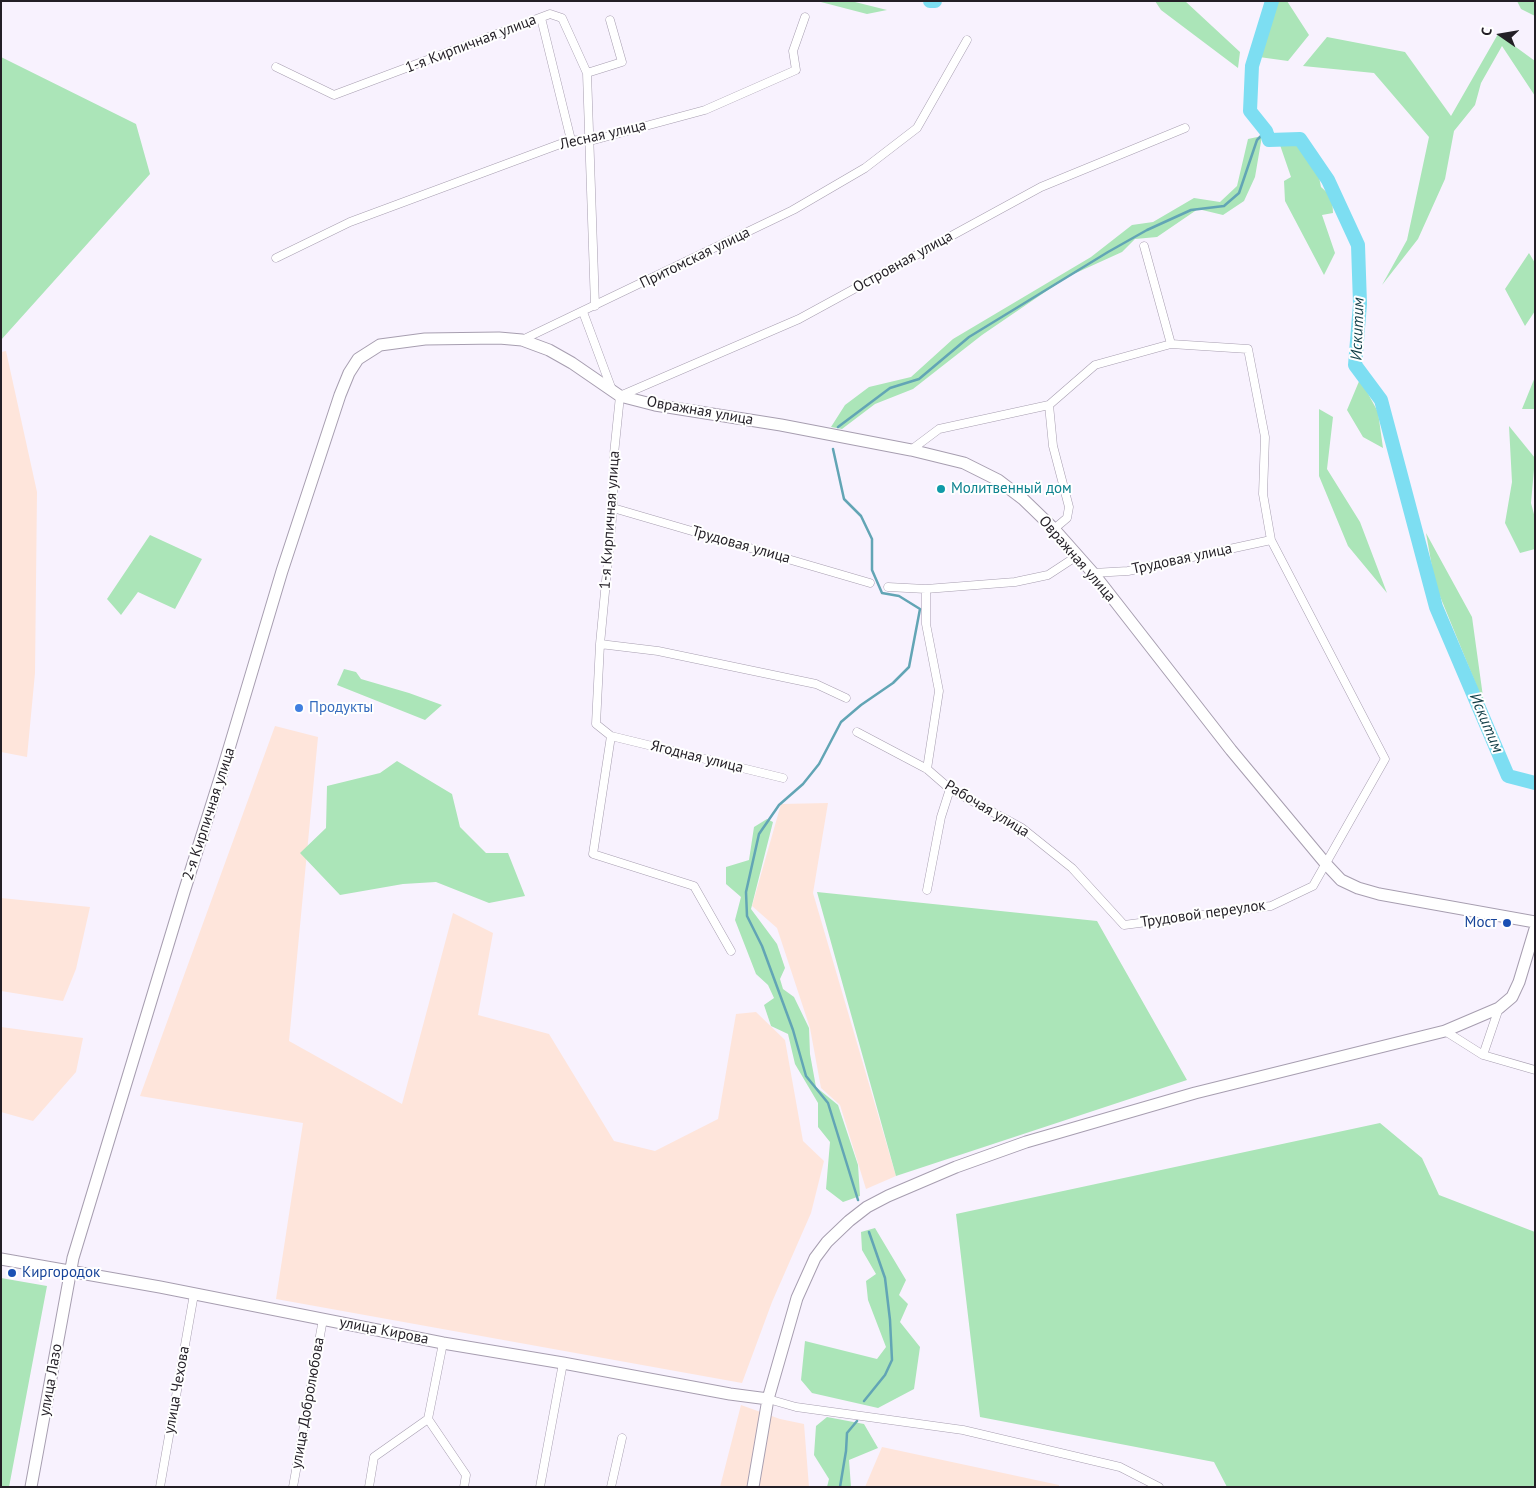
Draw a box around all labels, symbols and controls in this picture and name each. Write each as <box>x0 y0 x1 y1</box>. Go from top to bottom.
north arrow <box>1476 10 1526 60</box>
street label: 1-я Кирпичная улица <box>403 11 539 77</box>
text: С <box>1477 26 1496 37</box>
street label: Лесная улица <box>558 116 648 154</box>
street label: Притомская улица <box>637 224 753 292</box>
street label: Островная улица <box>850 227 956 297</box>
water label: Искитим <box>1347 297 1369 361</box>
street label: Овражная улица <box>645 393 755 429</box>
street label: 1-я Кирпичная улица <box>596 450 624 590</box>
place label: Молитвенный дом <box>951 480 1072 498</box>
marker: Молитвенный дом <box>935 483 947 495</box>
street label: Овражная улица <box>1035 512 1119 606</box>
street label: Трудовая улица <box>690 522 792 568</box>
street label: Трудовая улица <box>1130 540 1234 578</box>
water label: Искитим <box>1465 690 1507 756</box>
place label: Продукты <box>309 699 373 717</box>
marker: Продукты <box>293 702 305 714</box>
street label: Ягодная улица <box>649 737 745 777</box>
street label: 2-я Кирпичная улица <box>179 745 239 883</box>
street label: Рабочая улица <box>941 777 1033 841</box>
street label: Трудовой переулок <box>1139 896 1267 932</box>
place label: Мост <box>1465 914 1497 932</box>
marker: Мост <box>1501 917 1513 929</box>
place label: Киргородок <box>22 1264 100 1282</box>
marker: Киргородок <box>6 1267 18 1279</box>
street label: улица Кирова <box>338 1314 430 1348</box>
street label: улица Добролюбова <box>288 1336 328 1470</box>
street label: улица Лазо <box>36 1342 66 1418</box>
street label: улица Чехова <box>160 1345 194 1435</box>

